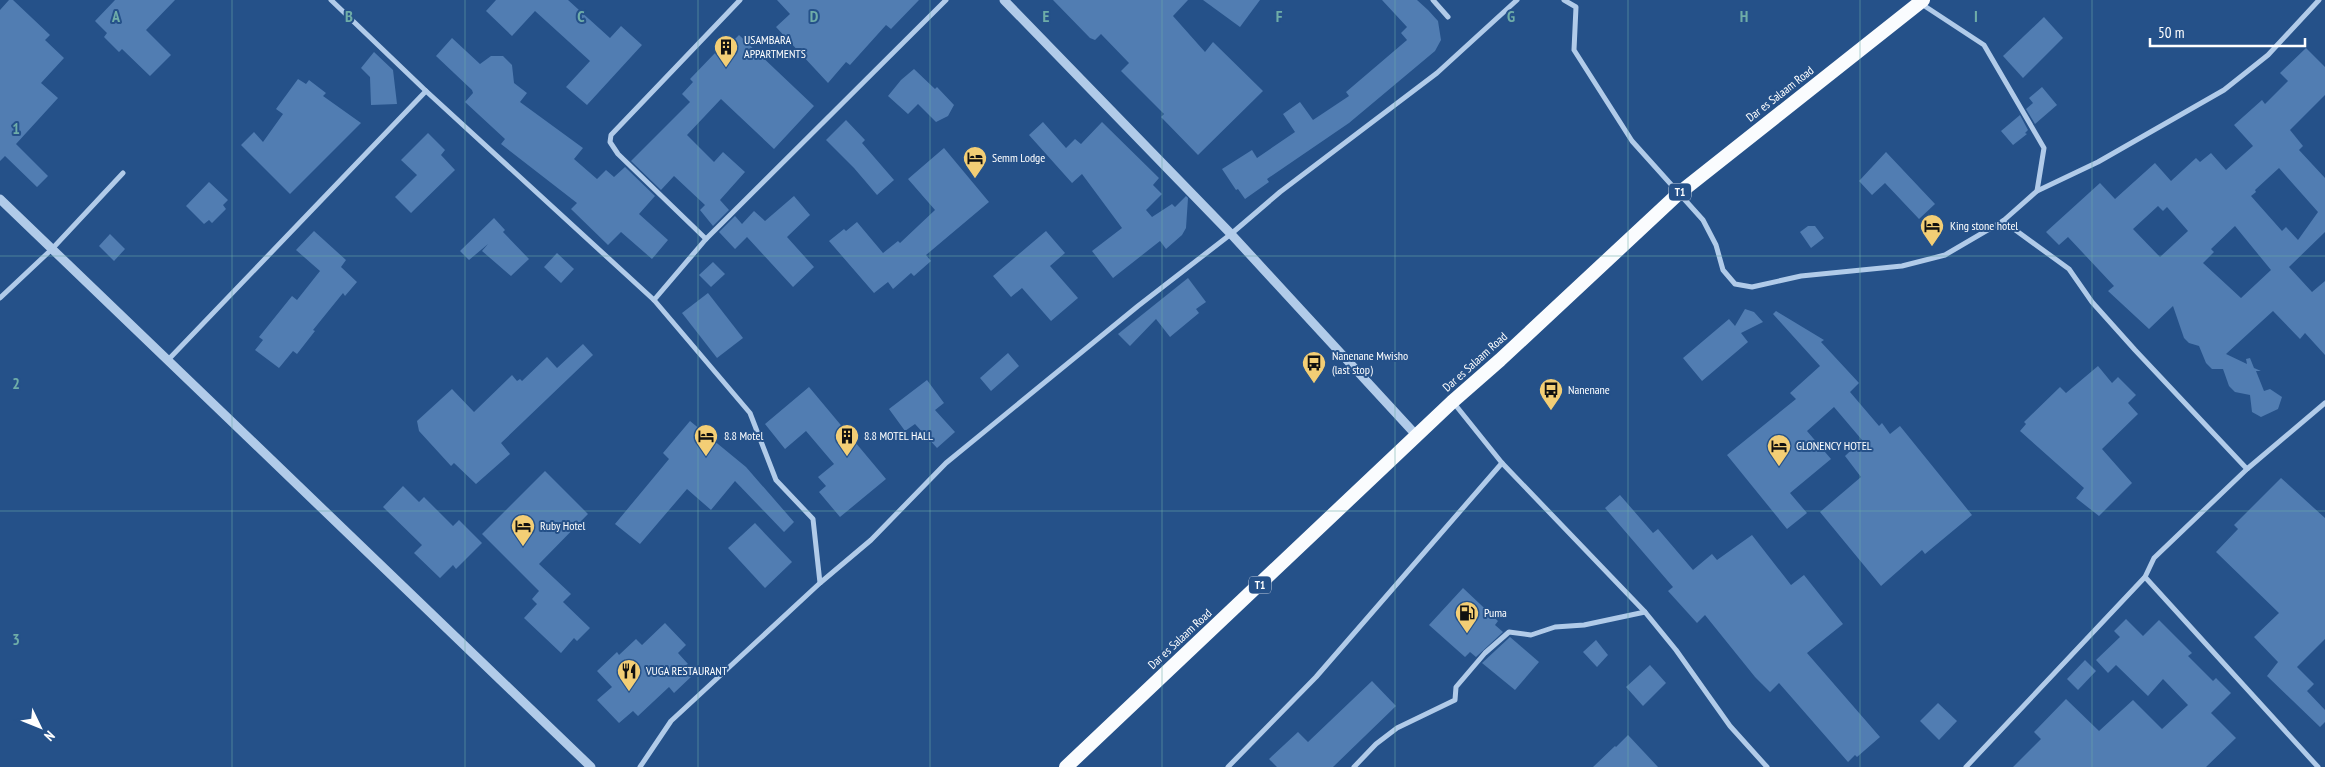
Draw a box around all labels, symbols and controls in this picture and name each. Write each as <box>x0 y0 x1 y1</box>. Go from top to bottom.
text: A <box>111 6 121 26</box>
text: B <box>345 6 353 26</box>
text: C <box>577 6 585 26</box>
text: D <box>810 6 819 26</box>
text: E <box>1043 6 1050 26</box>
text: F <box>1276 6 1283 26</box>
text: G <box>1507 6 1515 26</box>
text: H <box>1740 6 1748 26</box>
text: I <box>1974 6 1978 26</box>
scale bar <box>2150 15 2305 47</box>
text: 50 m <box>2158 23 2184 42</box>
place label: USAMBARA APPARTMENTS <box>744 32 806 61</box>
building icon: USAMBARA APPARTMENTS <box>713 34 739 68</box>
street label: Dar es Salaam Road <box>1743 63 1816 125</box>
text: 1 <box>12 118 20 138</box>
hotel icon: Semm Lodge <box>962 145 988 179</box>
place label: Semm Lodge <box>992 150 1045 165</box>
road number: T1 <box>1669 183 1691 200</box>
hotel icon: King stone hotel <box>1919 213 1945 247</box>
place label: King stone hotel <box>1950 218 2018 233</box>
street label: Dar es Salaam Road <box>1439 329 1510 395</box>
place label: Nanenane Mwisho (last stop) <box>1332 348 1408 377</box>
bus stop icon: Nanenane Mwisho (last stop) <box>1301 350 1327 384</box>
text: 2 <box>12 373 20 393</box>
bus stop icon: Nanenane <box>1538 377 1564 411</box>
place label: Nanenane <box>1568 382 1610 397</box>
hotel icon: 8.8 Motel <box>693 423 719 457</box>
building icon: 8.8 MOTEL HALL <box>834 423 860 457</box>
place label: 8.8 Motel <box>724 428 763 443</box>
place label: 8.8 MOTEL HALL <box>864 428 933 443</box>
hotel icon: GLONENCY HOTEL <box>1766 433 1792 467</box>
place label: GLONENCY HOTEL <box>1796 438 1872 453</box>
hotel icon: Ruby Hotel <box>510 513 536 547</box>
place label: Ruby Hotel <box>540 518 586 533</box>
road number: T1 <box>1249 576 1271 594</box>
fuel station icon: Puma <box>1454 600 1480 634</box>
street label: Dar es Salaam Road <box>1145 605 1215 672</box>
place label: Puma <box>1484 605 1507 620</box>
text: 3 <box>12 629 20 649</box>
restaurant icon: VUGA RESTAURANT <box>616 658 642 692</box>
place label: VUGA RESTAURANT <box>645 663 728 678</box>
north arrow <box>15 702 65 752</box>
text: N <box>40 727 59 745</box>

